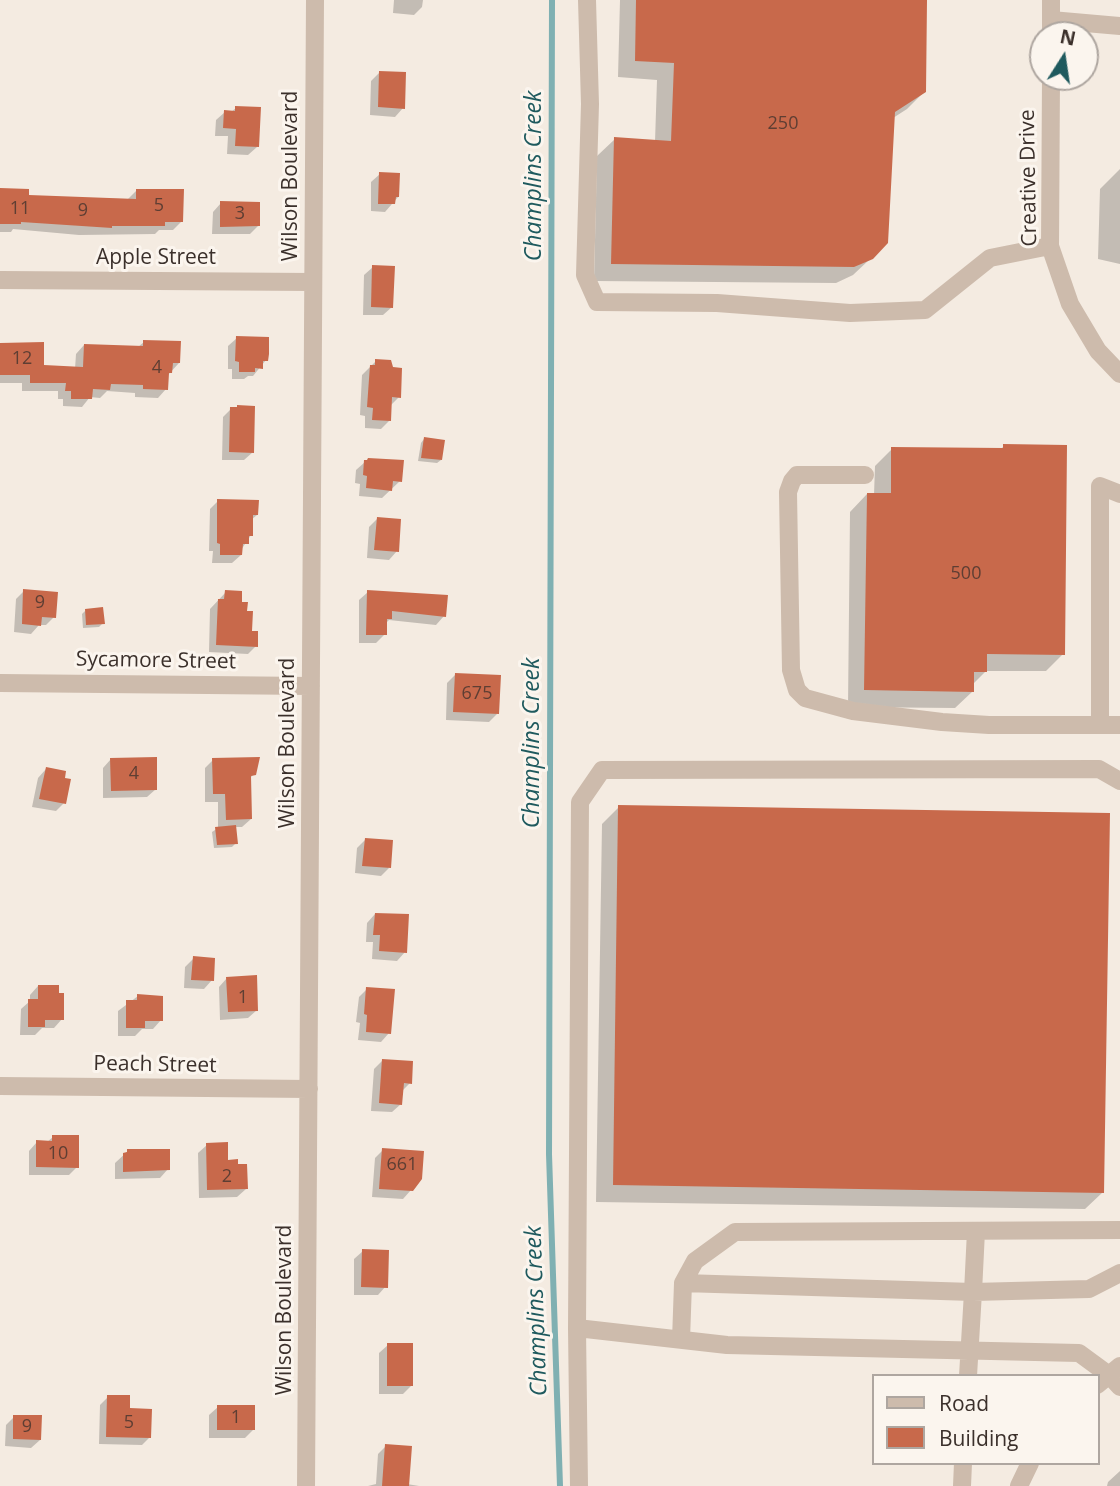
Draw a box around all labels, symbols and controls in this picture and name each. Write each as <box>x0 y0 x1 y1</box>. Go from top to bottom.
north arrow <box>1029 21 1099 91</box>
text: N <box>1058 23 1078 52</box>
street label: Wilson Boulevard <box>278 91 304 261</box>
water label: Champlins Creek <box>520 91 548 261</box>
street label: Creative Drive <box>1015 109 1043 247</box>
house number: 250 <box>768 113 798 135</box>
house number: 5 <box>154 195 164 217</box>
house number: 11 <box>10 198 30 220</box>
house number: 9 <box>78 200 88 222</box>
house number: 3 <box>235 203 245 225</box>
street label: Apple Street <box>96 245 216 271</box>
house number: 12 <box>12 348 32 370</box>
house number: 4 <box>152 357 162 379</box>
house number: 500 <box>951 563 981 585</box>
house number: 9 <box>35 592 45 614</box>
street label: Sycamore Street <box>76 647 236 675</box>
street label: Wilson Boulevard <box>275 658 301 828</box>
water label: Champlins Creek <box>518 658 546 828</box>
house number: 675 <box>462 683 492 705</box>
house number: 4 <box>129 763 139 785</box>
house number: 1 <box>238 987 248 1009</box>
street label: Peach Street <box>93 1051 217 1079</box>
house number: 10 <box>48 1143 68 1165</box>
house number: 661 <box>387 1154 417 1176</box>
house number: 2 <box>222 1166 232 1188</box>
street label: Wilson Boulevard <box>272 1225 298 1395</box>
water label: Champlins Creek <box>520 1225 554 1397</box>
legend <box>872 1374 1099 1465</box>
text: Road <box>939 1389 989 1417</box>
house number: 1 <box>231 1407 241 1429</box>
house number: 5 <box>124 1412 134 1434</box>
house number: 9 <box>22 1416 32 1438</box>
text: Building <box>939 1424 1018 1452</box>

